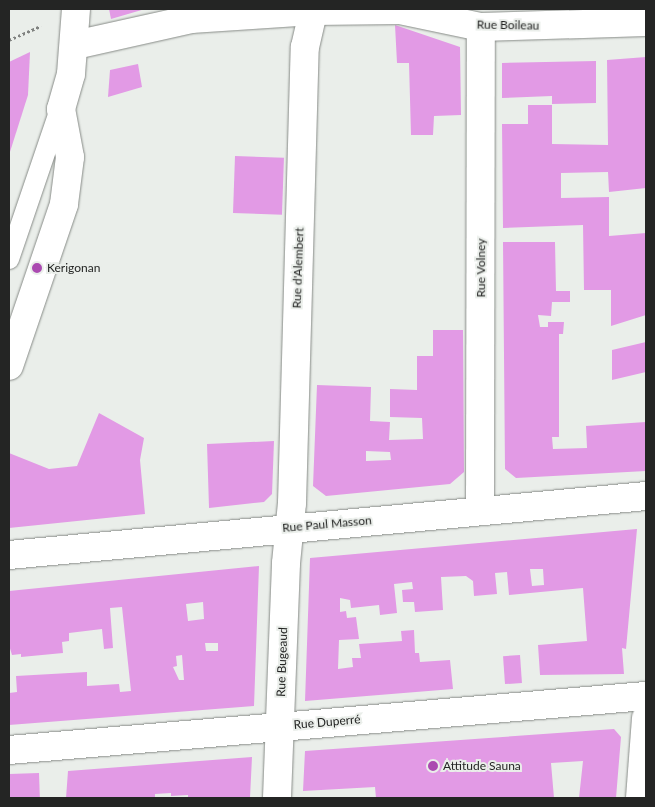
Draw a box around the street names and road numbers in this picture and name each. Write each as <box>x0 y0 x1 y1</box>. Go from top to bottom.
street label: Rue Boileau <box>477 17 539 33</box>
street label: Rue d'Alembert <box>289 227 307 309</box>
street label: Rue Volney <box>474 238 488 298</box>
street label: Rue Paul Masson <box>282 513 372 535</box>
street label: Rue Bugeaud <box>274 627 290 697</box>
street label: Rue Duperré <box>293 712 361 732</box>

